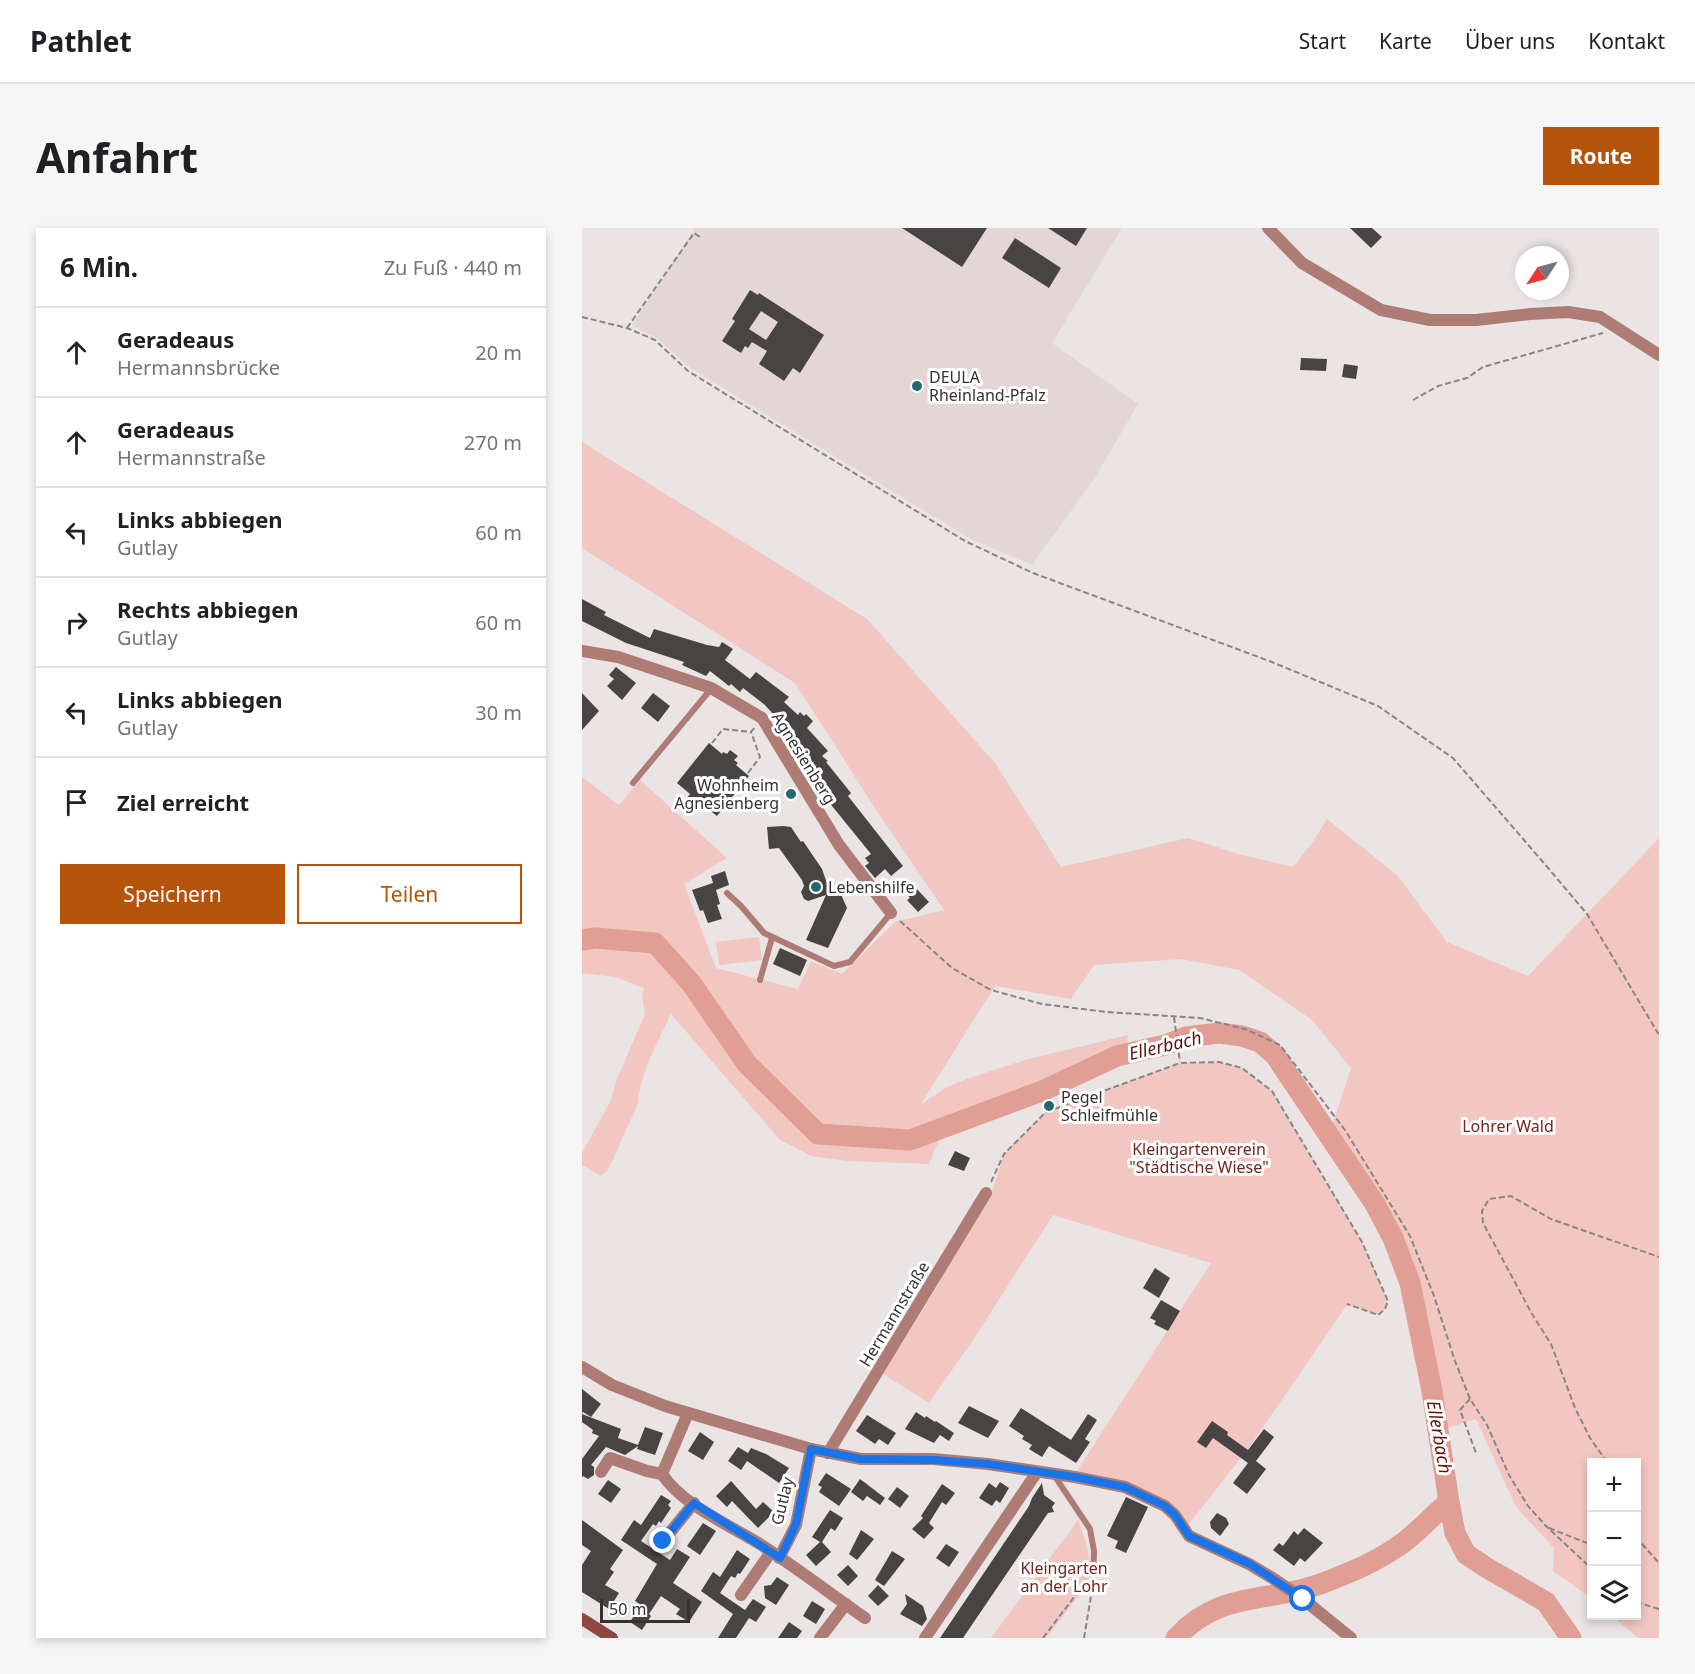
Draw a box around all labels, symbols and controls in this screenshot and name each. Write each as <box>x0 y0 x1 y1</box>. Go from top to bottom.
text: Pathlet <box>30 22 132 60</box>
text: Start <box>1299 27 1346 55</box>
text: Karte <box>1379 27 1432 55</box>
text: Über uns <box>1465 27 1555 55</box>
text: Kontakt <box>1588 27 1665 55</box>
button: Route <box>1543 127 1659 185</box>
text: Anfahrt <box>36 128 198 185</box>
north arrow <box>1515 246 1569 300</box>
text: 6 Min. <box>60 249 138 285</box>
text: Zu Fuß · 440 m <box>384 254 522 281</box>
text: Geradeaus <box>117 324 234 354</box>
icon: ahead <box>60 336 93 369</box>
text: 20 m <box>475 339 522 366</box>
text: Hermannsbrücke <box>117 354 280 381</box>
place label: DEULA Rheinland-Pfalz <box>929 366 1046 406</box>
marker: DEULA Rheinland-Pfalz <box>910 379 924 393</box>
text: Geradeaus <box>117 414 234 444</box>
icon: ahead <box>60 426 93 459</box>
text: 270 m <box>464 429 522 456</box>
text: Hermannstraße <box>117 444 266 471</box>
text: Links abbiegen <box>117 504 283 534</box>
icon: left <box>60 516 93 549</box>
text: 60 m <box>475 519 522 546</box>
text: Gutlay <box>117 534 178 561</box>
text: Rechts abbiegen <box>117 594 299 624</box>
icon: right <box>60 606 93 639</box>
text: 60 m <box>475 609 522 636</box>
text: Gutlay <box>117 624 178 651</box>
text: Links abbiegen <box>117 684 283 714</box>
icon: left <box>60 696 93 729</box>
text: 30 m <box>475 699 522 726</box>
street label: Agnesienberg <box>767 708 841 808</box>
text: Gutlay <box>117 714 178 741</box>
place label: Wohnheim Agnesienberg <box>674 774 779 814</box>
icon: arrive <box>60 786 93 819</box>
text: Ziel erreicht <box>117 787 249 817</box>
marker: Wohnheim Agnesienberg <box>784 787 798 801</box>
button: Speichern <box>60 864 285 924</box>
button: Teilen <box>297 864 522 924</box>
place label: Lebenshilfe <box>828 876 915 898</box>
marker: Lebenshilfe <box>809 880 823 894</box>
water label: Ellerbach <box>1126 1025 1204 1065</box>
place label: Pegel Schleifmühle <box>1061 1086 1158 1126</box>
marker: Pegel Schleifmühle <box>1042 1099 1056 1113</box>
park label: Lohrer Wald <box>1462 1115 1554 1137</box>
park label: Kleingartenverein "Städtische Wiese" <box>1129 1138 1269 1178</box>
street label: Hermannstraße <box>854 1257 934 1371</box>
water label: Ellerbach <box>1422 1399 1458 1475</box>
map controls <box>1587 1458 1641 1620</box>
button: + <box>1587 1458 1641 1512</box>
street label: Gutlay <box>765 1474 799 1527</box>
button: − <box>1587 1512 1641 1566</box>
route end <box>649 1527 675 1553</box>
park label: Kleingarten an der Lohr <box>1020 1557 1108 1597</box>
button: layers <box>1587 1566 1641 1620</box>
route start <box>1289 1585 1315 1611</box>
scale bar <box>600 1596 690 1624</box>
text: 50 m <box>609 1598 646 1620</box>

